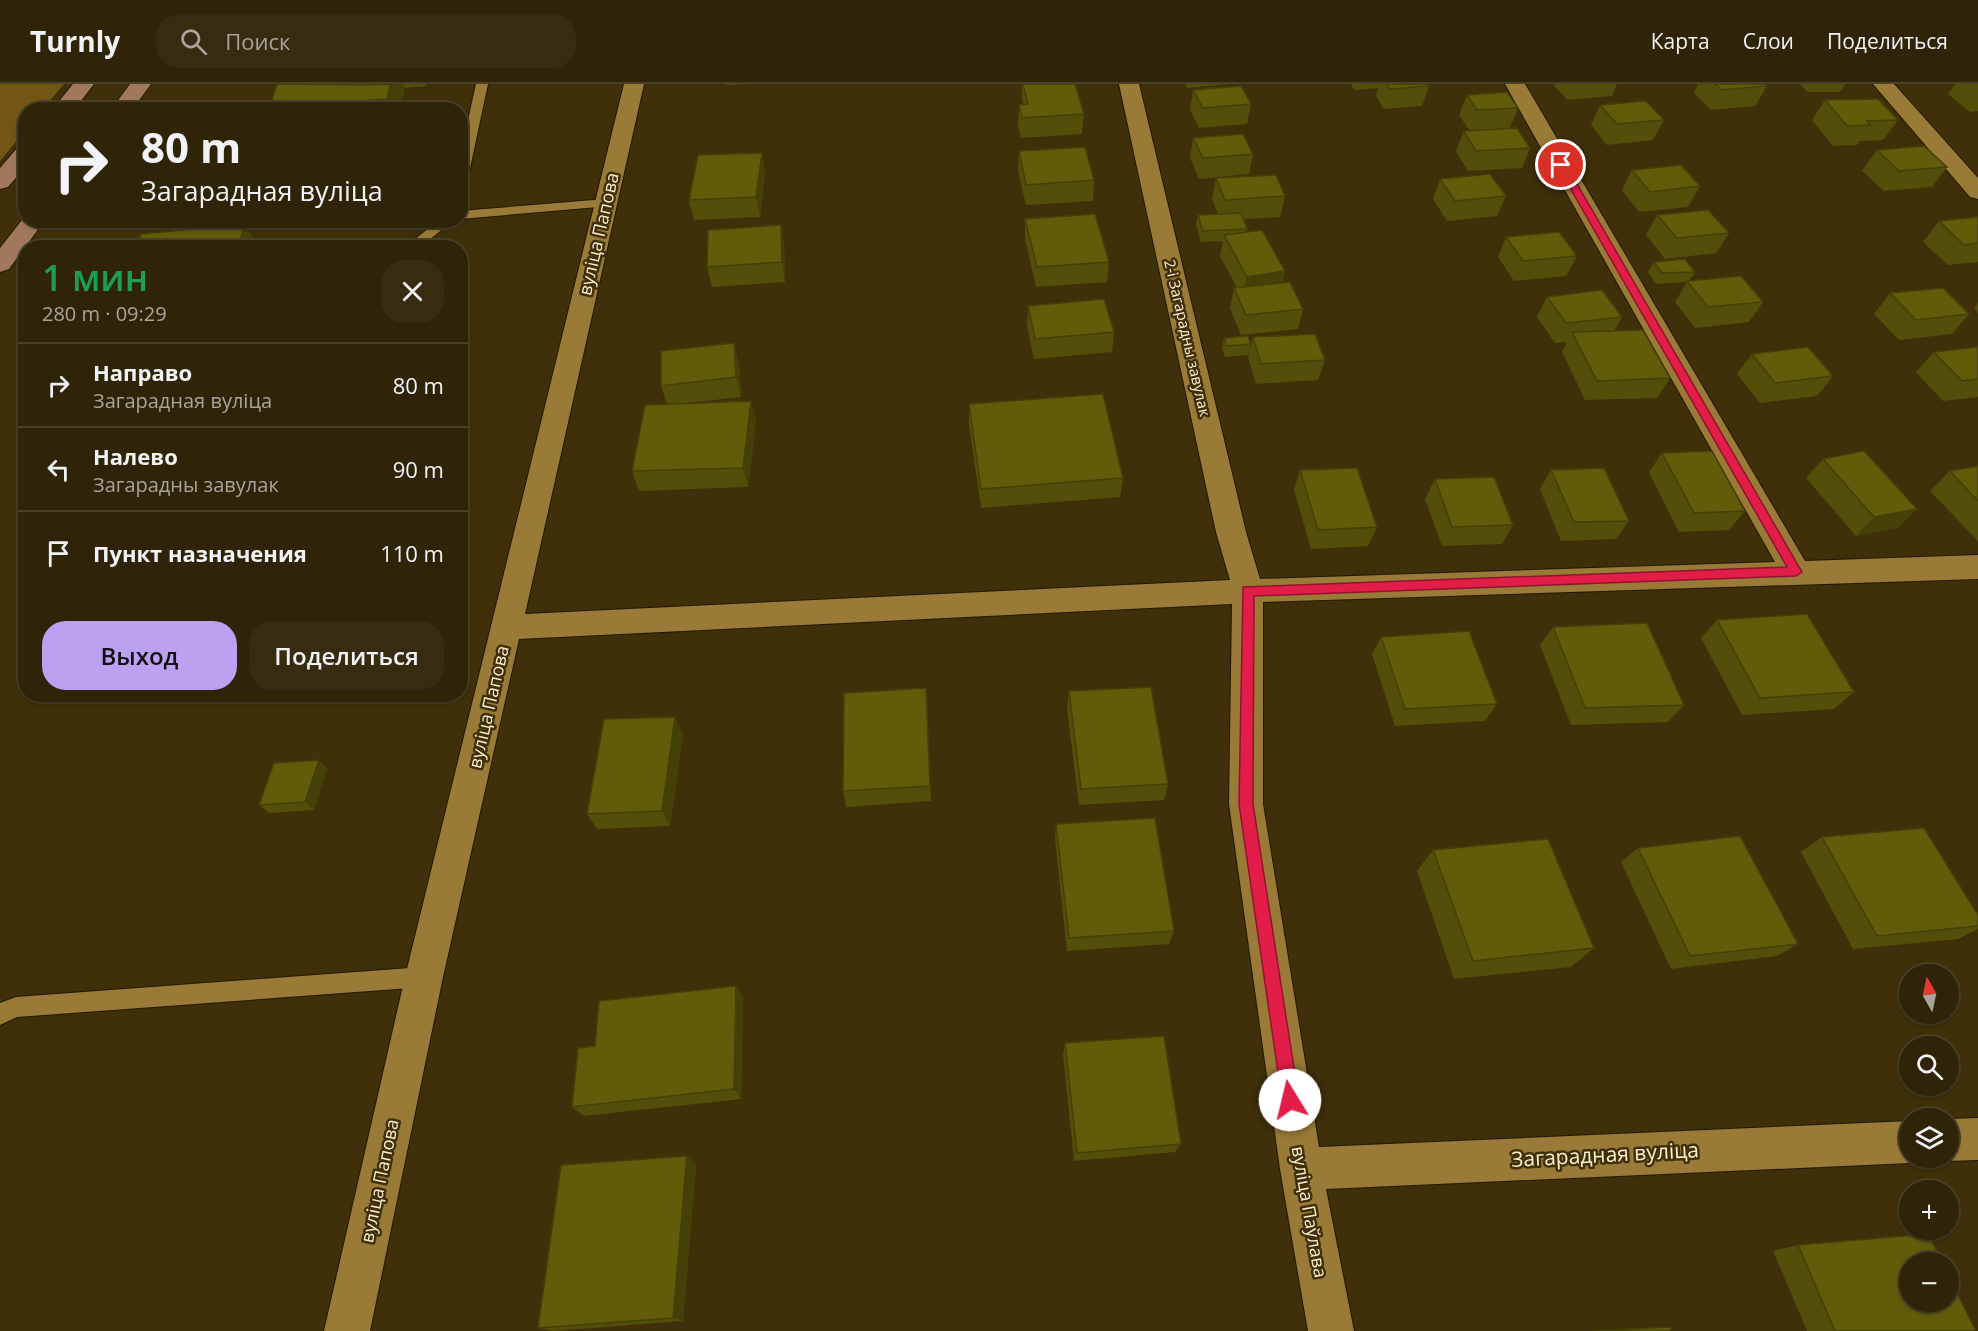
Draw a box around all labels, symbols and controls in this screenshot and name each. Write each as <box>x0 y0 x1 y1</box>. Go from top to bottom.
search box <box>156 14 576 68</box>
text: Turnly <box>30 22 120 60</box>
icon: search <box>177 25 210 58</box>
text: Поиск <box>225 26 290 56</box>
text: Карта <box>1651 27 1710 55</box>
text: Слои <box>1743 27 1794 55</box>
text: Поделиться <box>1827 27 1948 55</box>
text: 80 m <box>141 118 241 175</box>
icon: right <box>42 126 120 204</box>
pin <box>1535 139 1586 190</box>
icon: arrive <box>1544 148 1577 181</box>
street label: вуліца Папова <box>572 170 624 298</box>
text: Загарадная вуліца <box>141 172 383 209</box>
text: 1 мин <box>42 253 148 302</box>
street label: 2-і Загарадны завулак <box>1160 257 1216 418</box>
button: close <box>381 260 444 323</box>
text: 280 m · 09:29 <box>42 300 167 327</box>
text: Направо <box>93 357 192 387</box>
icon: right <box>42 369 75 402</box>
text: 80 m <box>393 370 444 400</box>
text: Загарадная вуліца <box>93 387 272 414</box>
text: Налево <box>93 441 178 471</box>
icon: left <box>42 453 75 486</box>
text: 90 m <box>393 454 444 484</box>
text: Загарадны завулак <box>93 471 279 498</box>
icon: arrive <box>42 537 75 570</box>
text: Пункт назначения <box>93 538 307 568</box>
text: 110 m <box>380 538 444 568</box>
button: Выход <box>42 621 237 690</box>
button: Поделиться <box>249 621 444 690</box>
street label: вуліца Папова <box>462 643 514 771</box>
north arrow <box>1899 964 1959 1024</box>
map controls <box>1899 964 1959 1312</box>
button: search <box>1899 1036 1959 1096</box>
position arrow <box>1258 1068 1322 1132</box>
button: layers <box>1899 1108 1959 1168</box>
street label: вуліца Папова <box>354 1117 404 1245</box>
street label: Загарадная вуліца <box>1510 1135 1700 1173</box>
street label: вуліца Паўлава <box>1287 1144 1333 1279</box>
button: + <box>1899 1180 1959 1240</box>
button: − <box>1899 1252 1959 1312</box>

